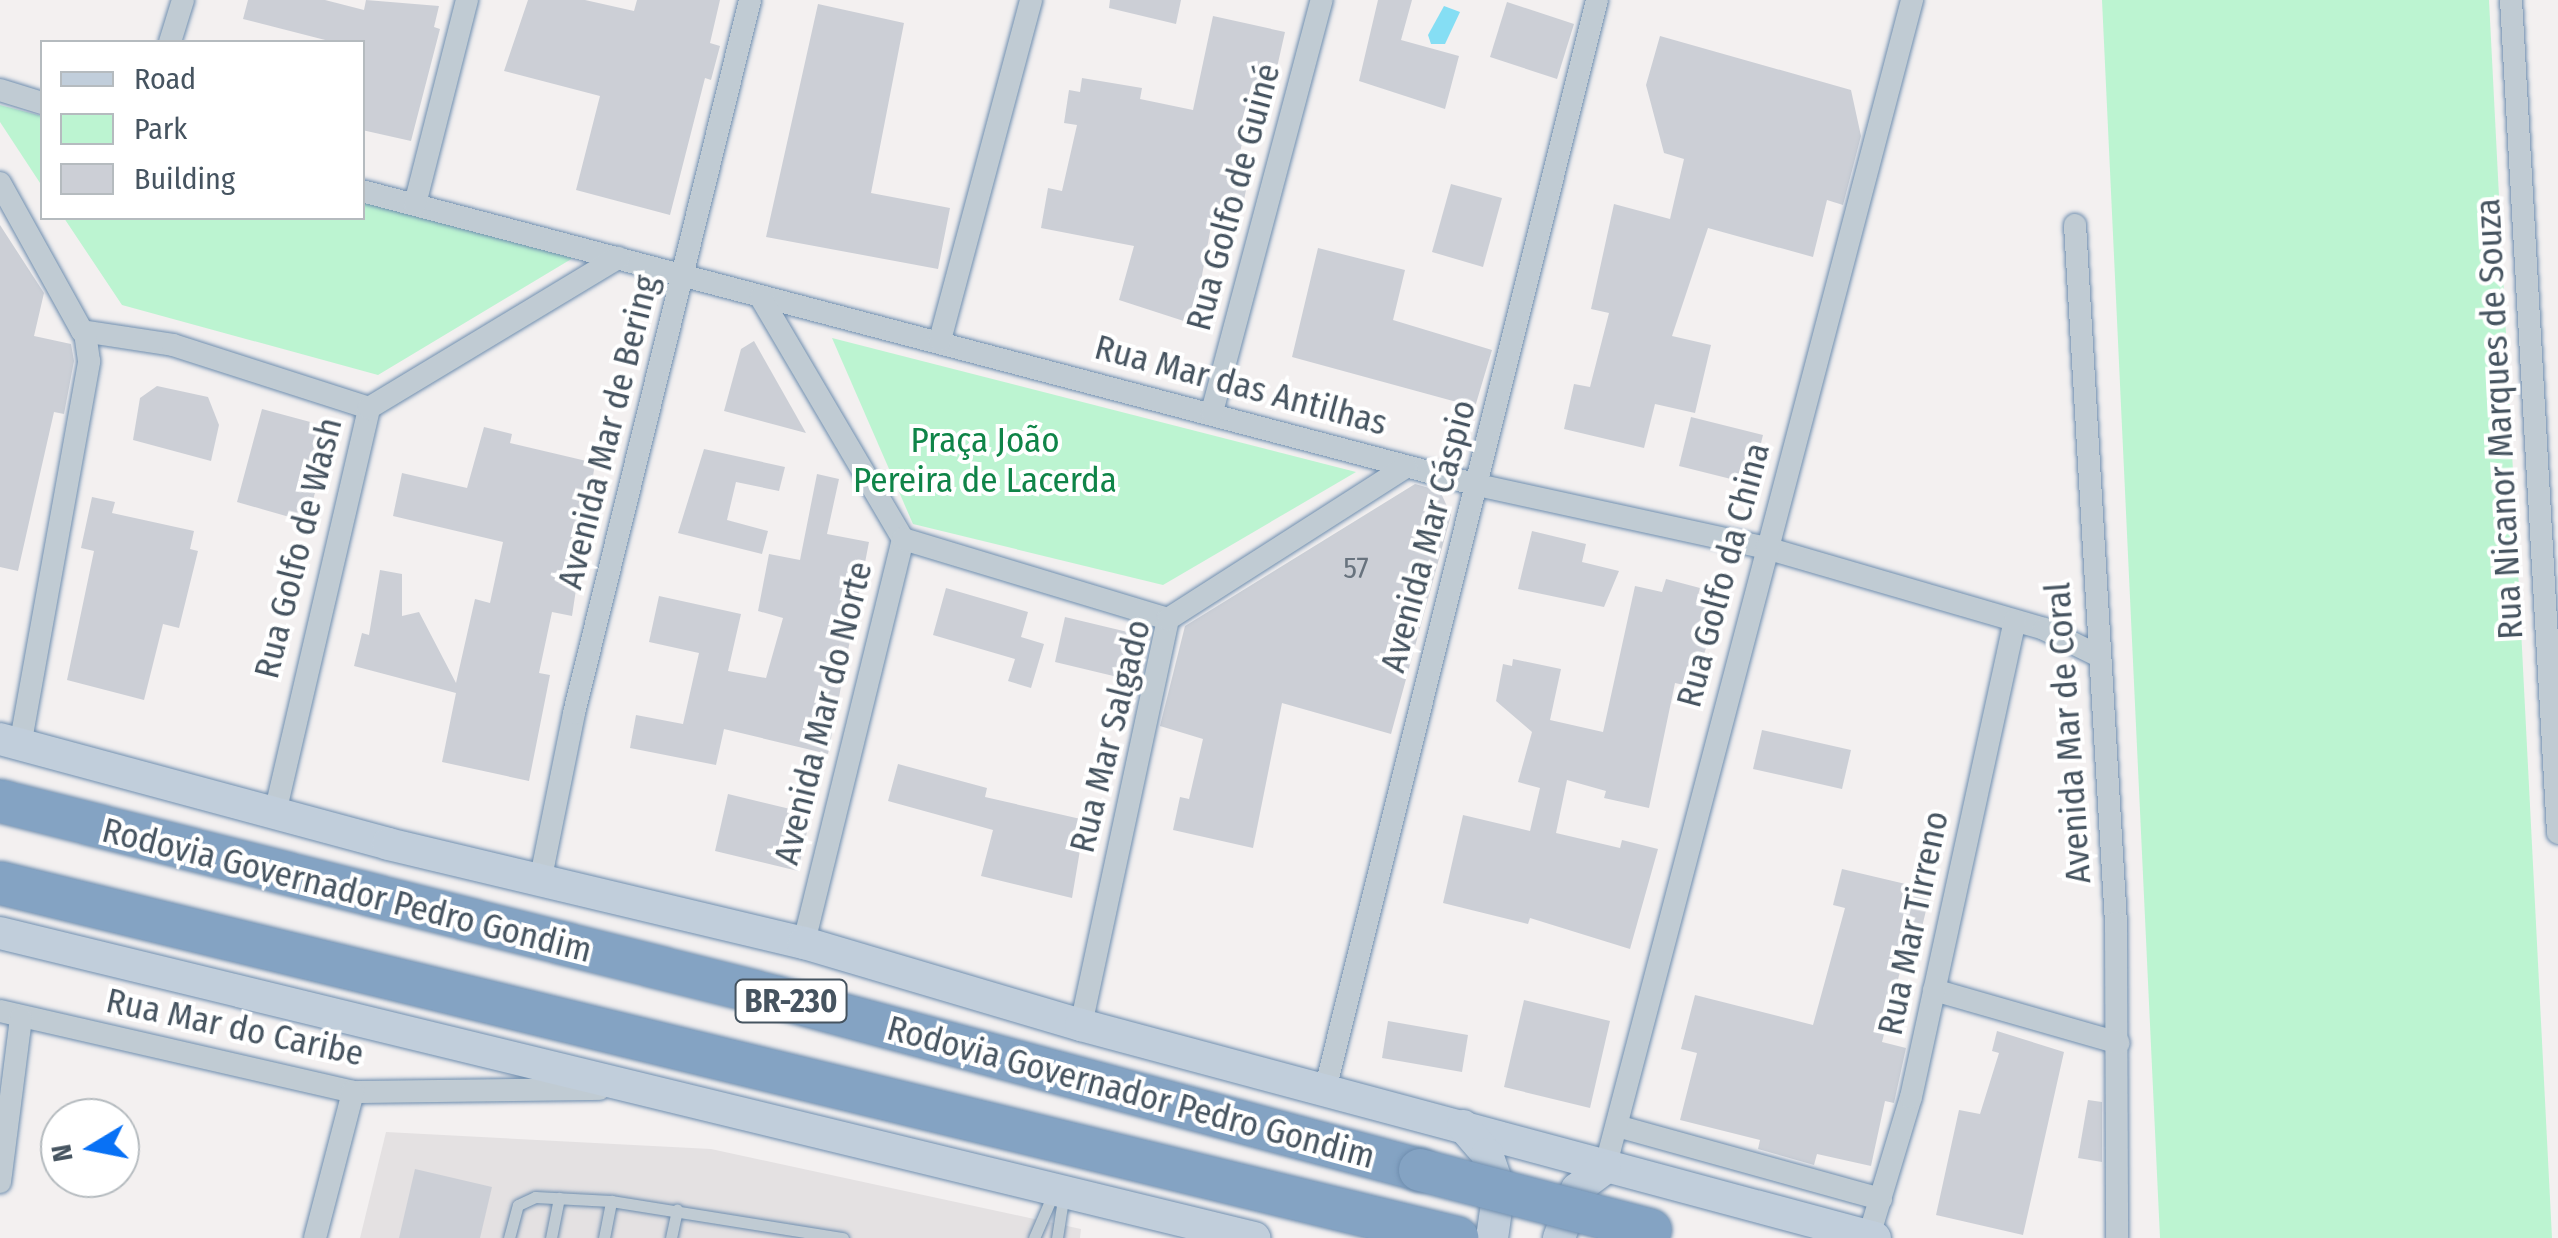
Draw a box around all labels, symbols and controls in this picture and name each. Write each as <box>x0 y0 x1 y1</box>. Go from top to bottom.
legend <box>40 40 365 220</box>
street label: Rua Golfo de Guiné <box>1177 59 1289 335</box>
text: Road <box>134 61 196 97</box>
text: Park <box>134 111 187 147</box>
text: Building <box>134 161 235 197</box>
street label: Rua Nicanor Marques de Souza <box>2466 197 2532 641</box>
street label: Avenida Mar de Bering <box>549 271 667 593</box>
street label: Rua Mar das Antilhas <box>1090 326 1392 444</box>
street label: Avenida Mar Cáspio <box>1371 395 1485 677</box>
street label: Rua Golfo de Wash <box>245 413 351 683</box>
park label: Praça João Pereira de Lacerda <box>853 419 1117 501</box>
street label: Rua Golfo da China <box>1668 438 1778 712</box>
house number: 57 <box>1343 550 1369 586</box>
street label: Avenida Mar do Norte <box>765 557 881 869</box>
street label: Avenida Mar de Coral <box>2037 581 2099 885</box>
street label: Rua Mar Salgado <box>1061 615 1159 857</box>
street label: Rua Mar Tirreno <box>1869 807 1957 1039</box>
street label: Rodovia Governador Pedro Gondim <box>98 809 596 971</box>
road number: BR-230 <box>734 974 848 1028</box>
street label: Rua Mar do Caribe <box>102 979 368 1075</box>
street label: Rodovia Governador Pedro Gondim <box>883 1007 1379 1177</box>
north arrow <box>40 1098 140 1198</box>
text: N <box>44 1142 80 1164</box>

